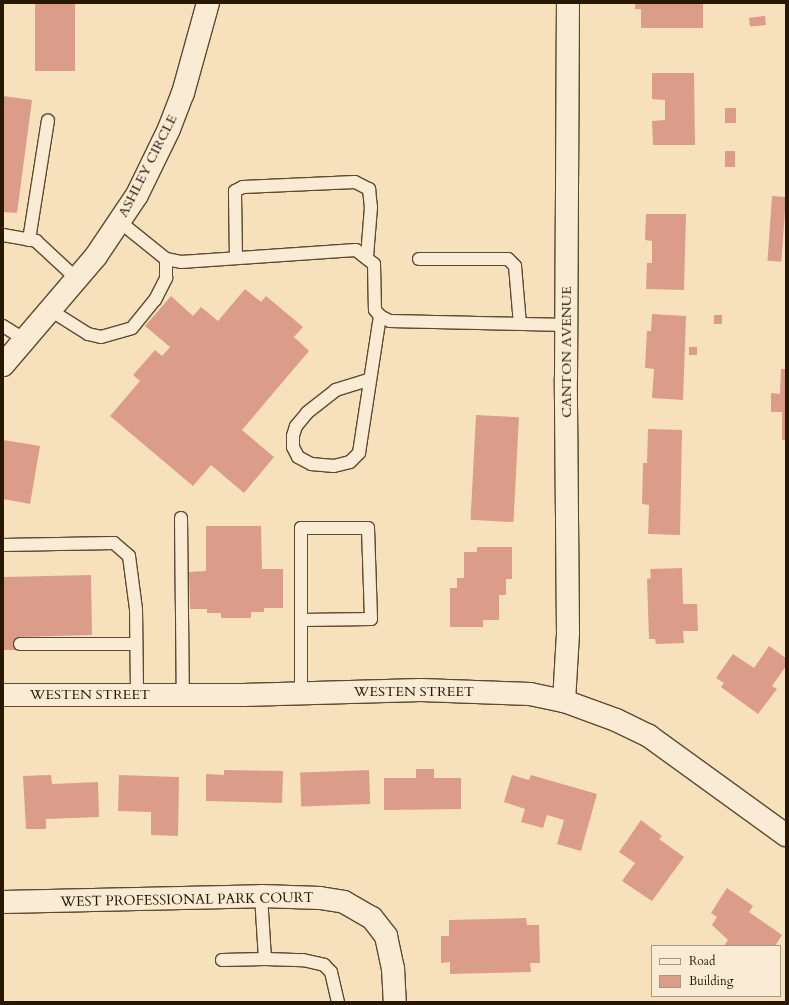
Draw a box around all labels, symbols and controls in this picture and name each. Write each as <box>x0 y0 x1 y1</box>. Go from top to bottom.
street label: ASHLEY CIRCLE <box>115 112 181 220</box>
street label: CANTON AVENUE <box>559 286 575 418</box>
street label: WESTEN STREET <box>354 684 474 700</box>
street label: WESTEN STREET <box>30 687 150 703</box>
street label: WEST PROFESSIONAL PARK COURT <box>60 889 314 911</box>
legend <box>651 945 781 997</box>
text: Road <box>689 953 715 969</box>
text: Building <box>689 973 733 989</box>

